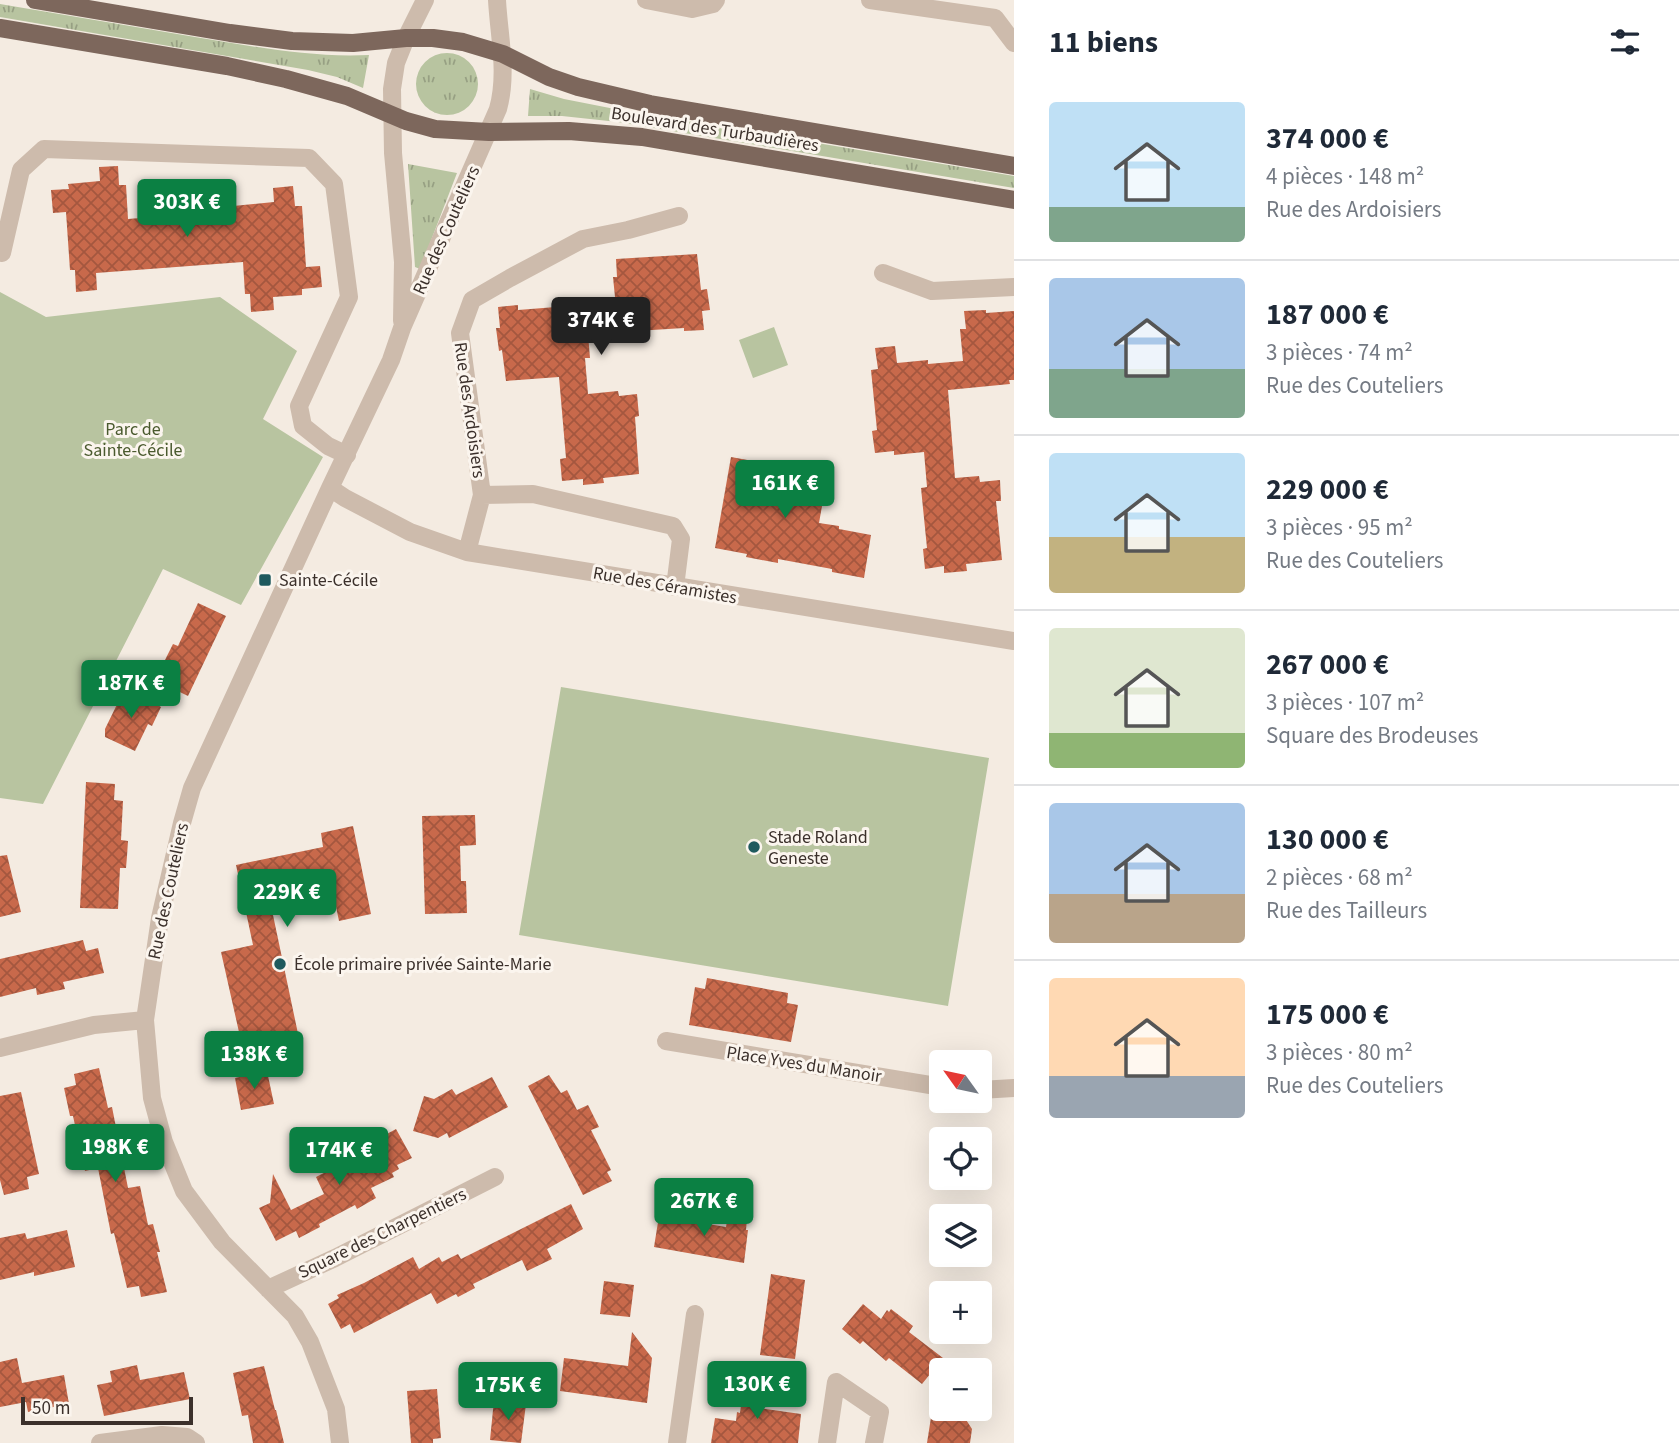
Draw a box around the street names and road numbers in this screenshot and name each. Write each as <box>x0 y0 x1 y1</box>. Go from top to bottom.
street label: Boulevard des Turbaudières <box>609 101 821 158</box>
street label: Rue des Couteliers <box>407 162 486 299</box>
street label: Rue des Ardoisiers <box>448 340 491 480</box>
street label: Rue des Céramistes <box>591 561 739 610</box>
street label: Rue des Couteliers <box>142 821 195 962</box>
street label: Place Yves du Manoir <box>725 1040 884 1089</box>
street label: Square des Charpentiers <box>294 1182 471 1285</box>

